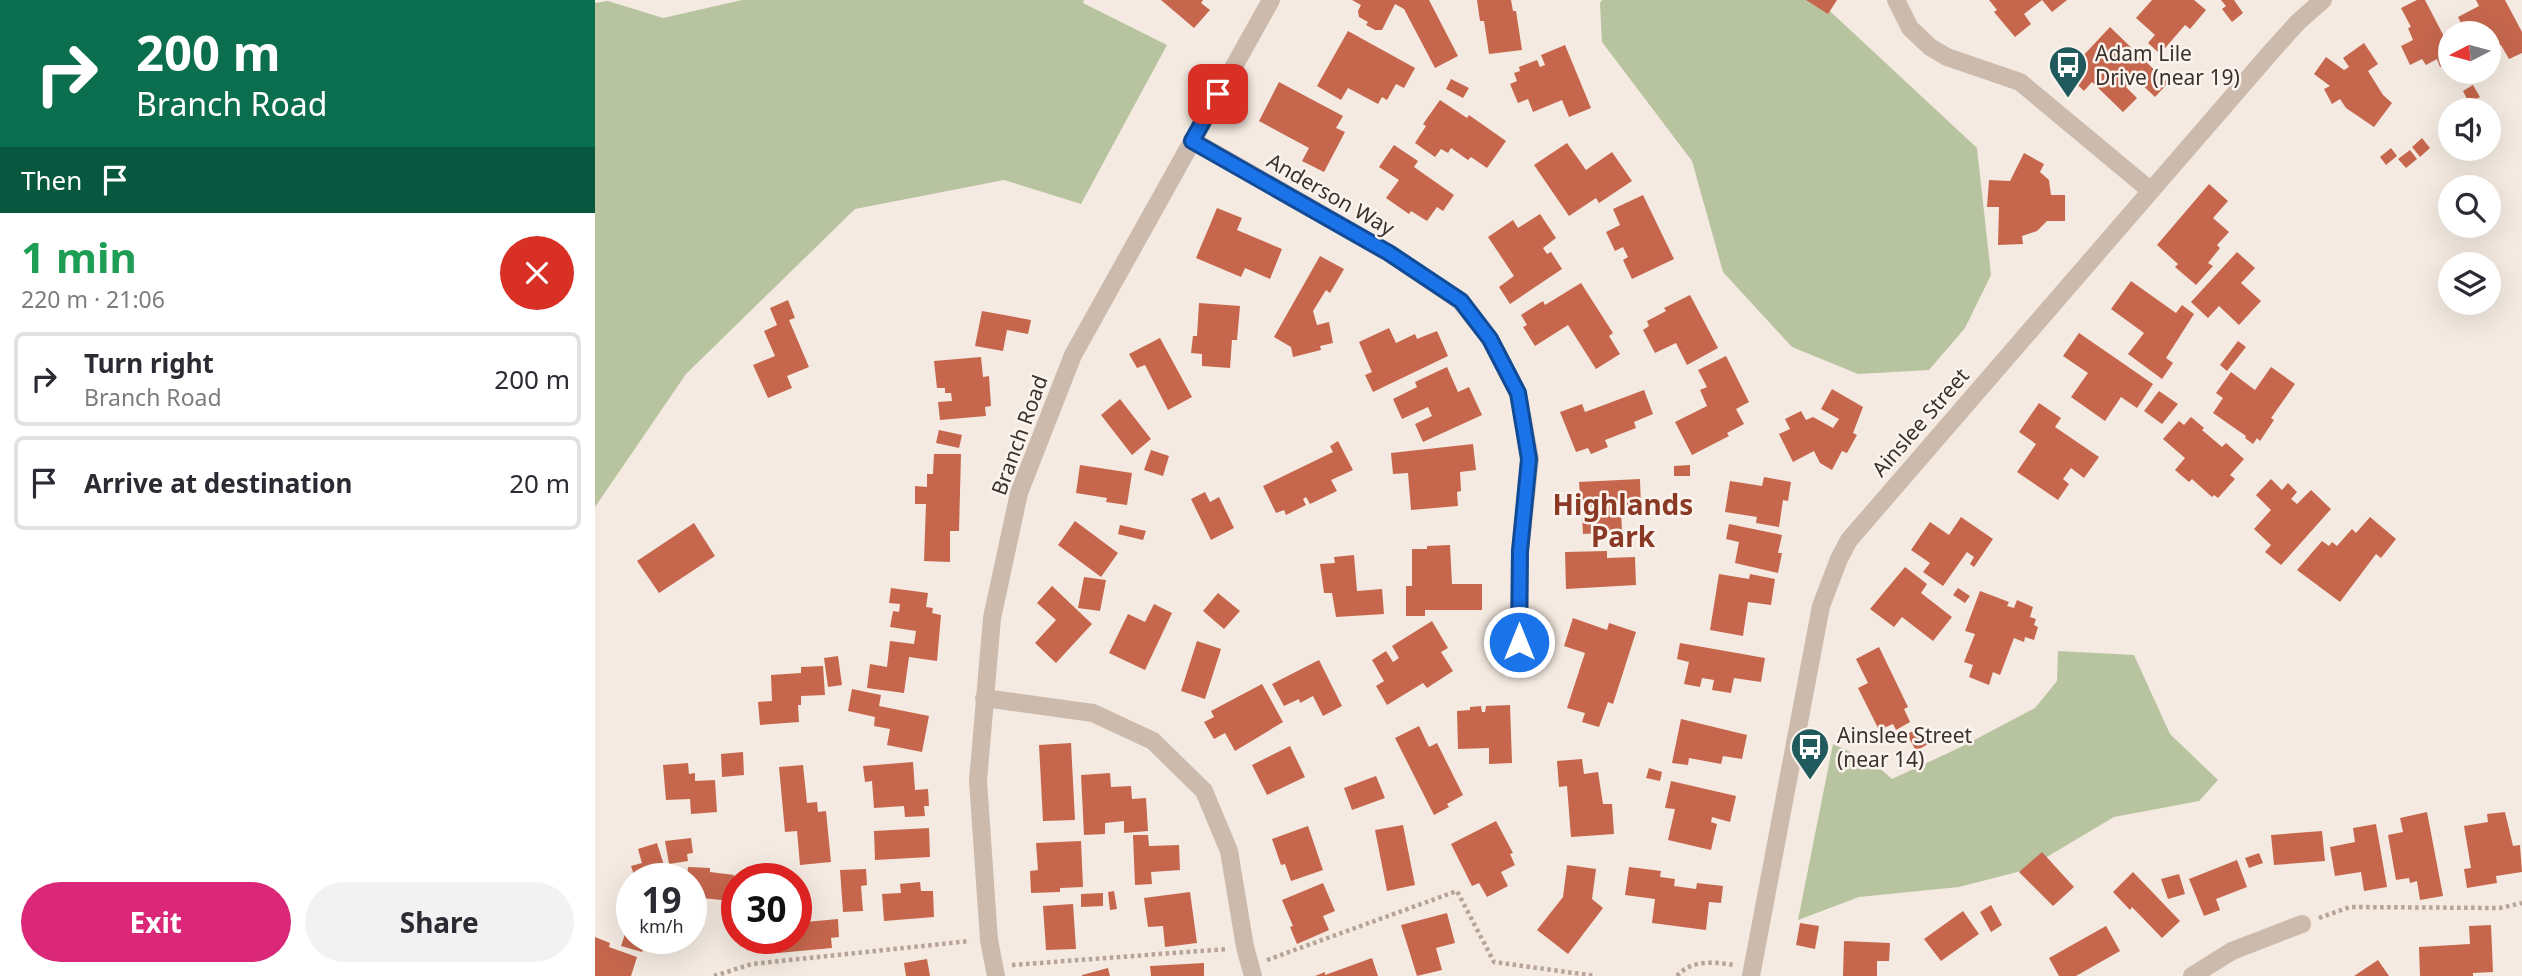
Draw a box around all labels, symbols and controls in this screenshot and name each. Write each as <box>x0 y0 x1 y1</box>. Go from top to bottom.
text: 200 m <box>136 19 281 85</box>
north arrow <box>2438 21 2501 84</box>
map controls <box>2438 21 2501 315</box>
icon: right <box>21 28 112 119</box>
place label: Adam Lile Drive (near 19) <box>2095 39 2240 91</box>
bus stop icon: Adam Lile Drive (near 19) <box>2047 44 2089 99</box>
pin <box>1188 64 1248 124</box>
icon: arrive <box>1199 75 1237 113</box>
text: Branch Road <box>136 82 327 125</box>
button: sound <box>2438 98 2501 161</box>
street label: Anderson Way <box>1262 146 1400 242</box>
icon: arrive <box>96 161 134 199</box>
text: Then <box>21 162 82 198</box>
button: search <box>2438 175 2501 238</box>
text: 1 min <box>21 228 137 285</box>
button: close <box>500 236 574 310</box>
button: layers <box>2438 252 2501 315</box>
text: 220 m · 21:06 <box>21 283 165 315</box>
text: Turn right <box>84 345 214 381</box>
icon: right <box>25 360 63 398</box>
text: 200 m <box>494 361 570 397</box>
street label: Ainslee Street <box>1865 362 1975 482</box>
street label: Branch Road <box>984 371 1054 499</box>
text: Branch Road <box>84 381 222 413</box>
icon: arrive <box>25 464 63 502</box>
text: Arrive at destination <box>84 465 353 501</box>
text: 20 m <box>509 465 570 501</box>
district label: Highlands Park <box>1553 485 1693 555</box>
position arrow <box>1482 605 1556 679</box>
place label: Ainslee Street (near 14) <box>1837 721 1972 773</box>
bus stop icon: Ainslee Street (near 14) <box>1789 726 1831 781</box>
speed limit sign: 30 <box>721 863 812 954</box>
text: 19 <box>641 876 682 923</box>
button: Exit <box>21 882 291 962</box>
button: Share <box>305 882 574 962</box>
text: km/h <box>639 914 684 938</box>

